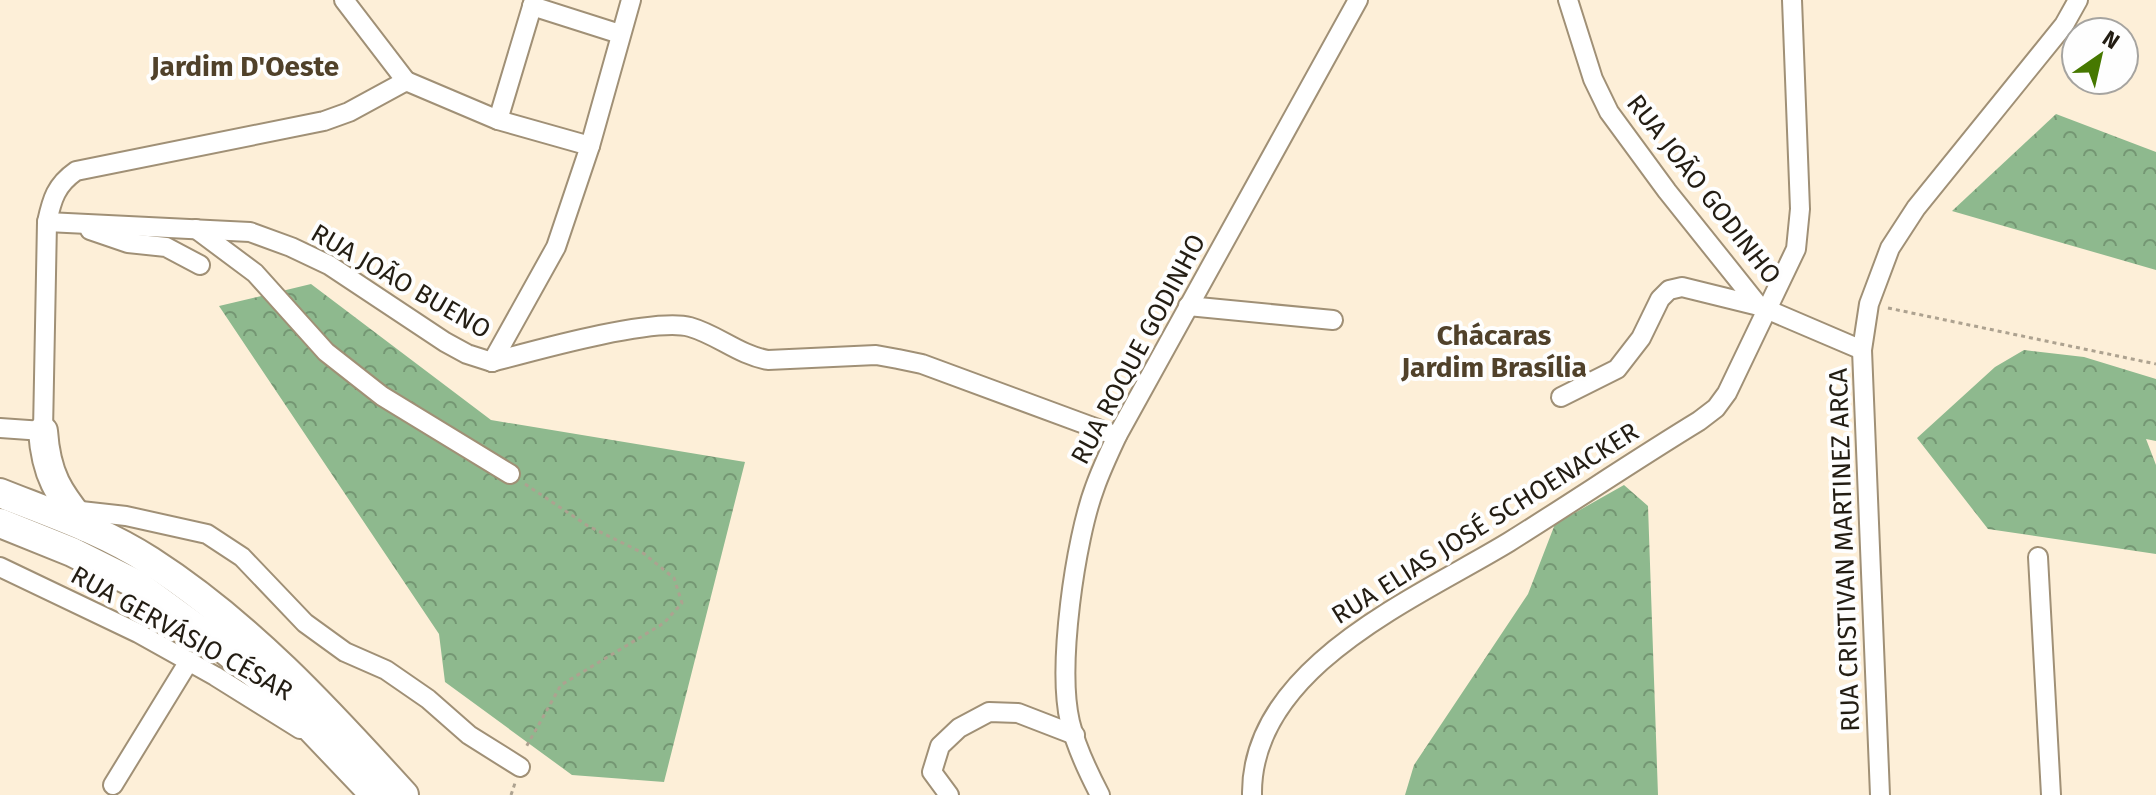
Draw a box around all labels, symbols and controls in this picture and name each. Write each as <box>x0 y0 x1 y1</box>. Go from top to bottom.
north arrow <box>2060 16 2140 96</box>
text: N <box>2097 25 2125 55</box>
district label: Jardim D'Oeste <box>150 50 339 83</box>
street label: RUA JOÃO GODINHO <box>1620 88 1787 290</box>
street label: RUA JOÃO BUENO <box>305 217 496 345</box>
street label: RUA ROQUE GODINHO <box>1065 229 1212 470</box>
district label: Chácaras Jardim Brasília <box>1400 319 1587 384</box>
street label: RUA CRISTIVAN MARTINEZ ARCA <box>1823 368 1866 732</box>
street label: RUA ELIAS JOSÉ SCHOENACKER <box>1326 416 1645 631</box>
street label: RUA GERVÁSIO CÉSAR <box>65 560 298 707</box>

